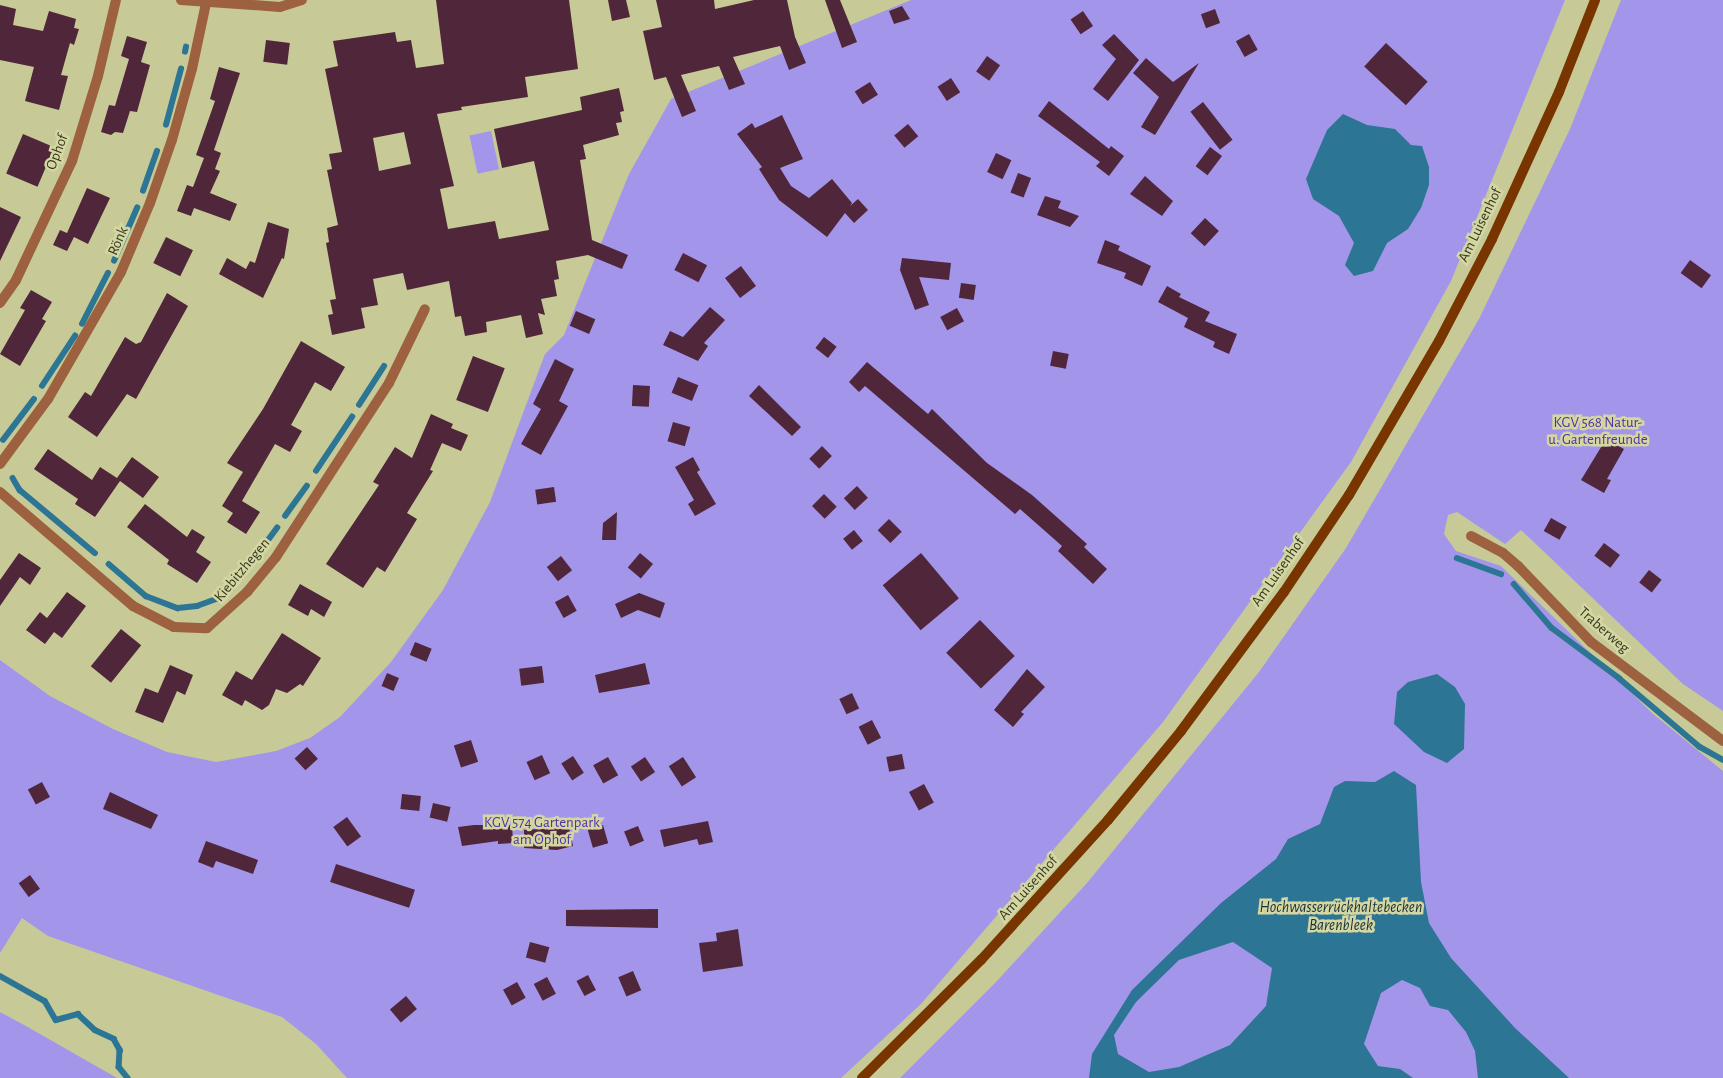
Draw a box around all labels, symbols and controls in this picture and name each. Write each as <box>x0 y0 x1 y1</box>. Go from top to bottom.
street label: Ophof <box>42 132 72 172</box>
street label: Am Luisenhof <box>1454 185 1506 265</box>
street label: Rönk <box>104 224 132 258</box>
park label: KGV 568 Natur- u. Gartenfreunde <box>1548 413 1648 448</box>
street label: Am Luisenhof <box>1248 534 1308 610</box>
street label: Kiebitzhegen <box>210 535 274 605</box>
street label: Traberweg <box>1575 603 1633 657</box>
park label: KGV 574 Gartenpark am Ophof <box>484 813 600 848</box>
street label: Am Luisenhof <box>995 852 1061 924</box>
water label: Hochwasserrückhaltebecken Barenbleek <box>1260 897 1422 935</box>

